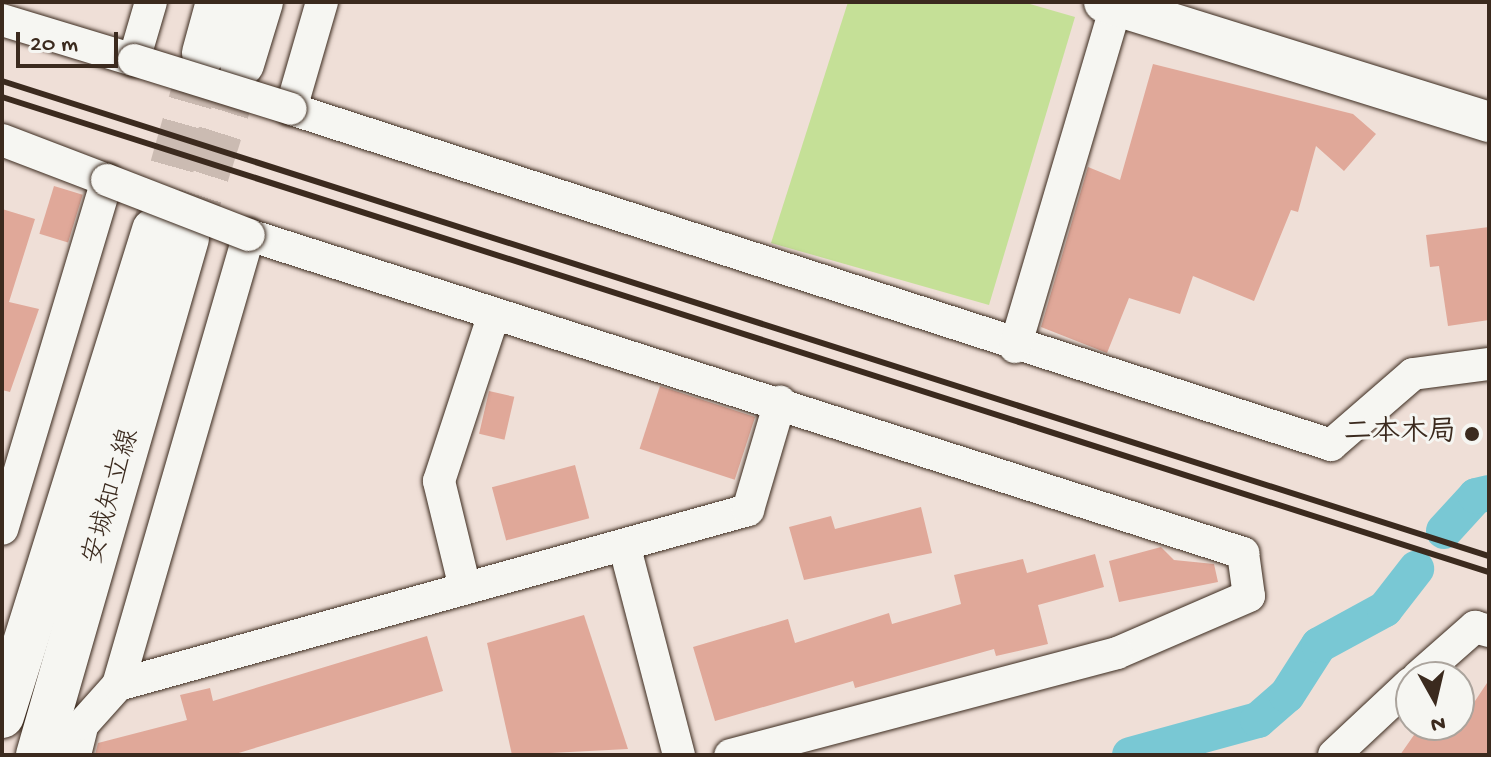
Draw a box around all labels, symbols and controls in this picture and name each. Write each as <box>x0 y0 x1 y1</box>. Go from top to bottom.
scale bar <box>20 16 122 66</box>
text: 20 m <box>30 31 78 60</box>
place label: 二本木局 <box>1344 417 1456 451</box>
street label: 安城知立線 <box>78 425 148 569</box>
marker: 二本木局 <box>1463 425 1481 443</box>
north arrow <box>1395 661 1475 741</box>
text: N <box>1429 709 1447 737</box>

